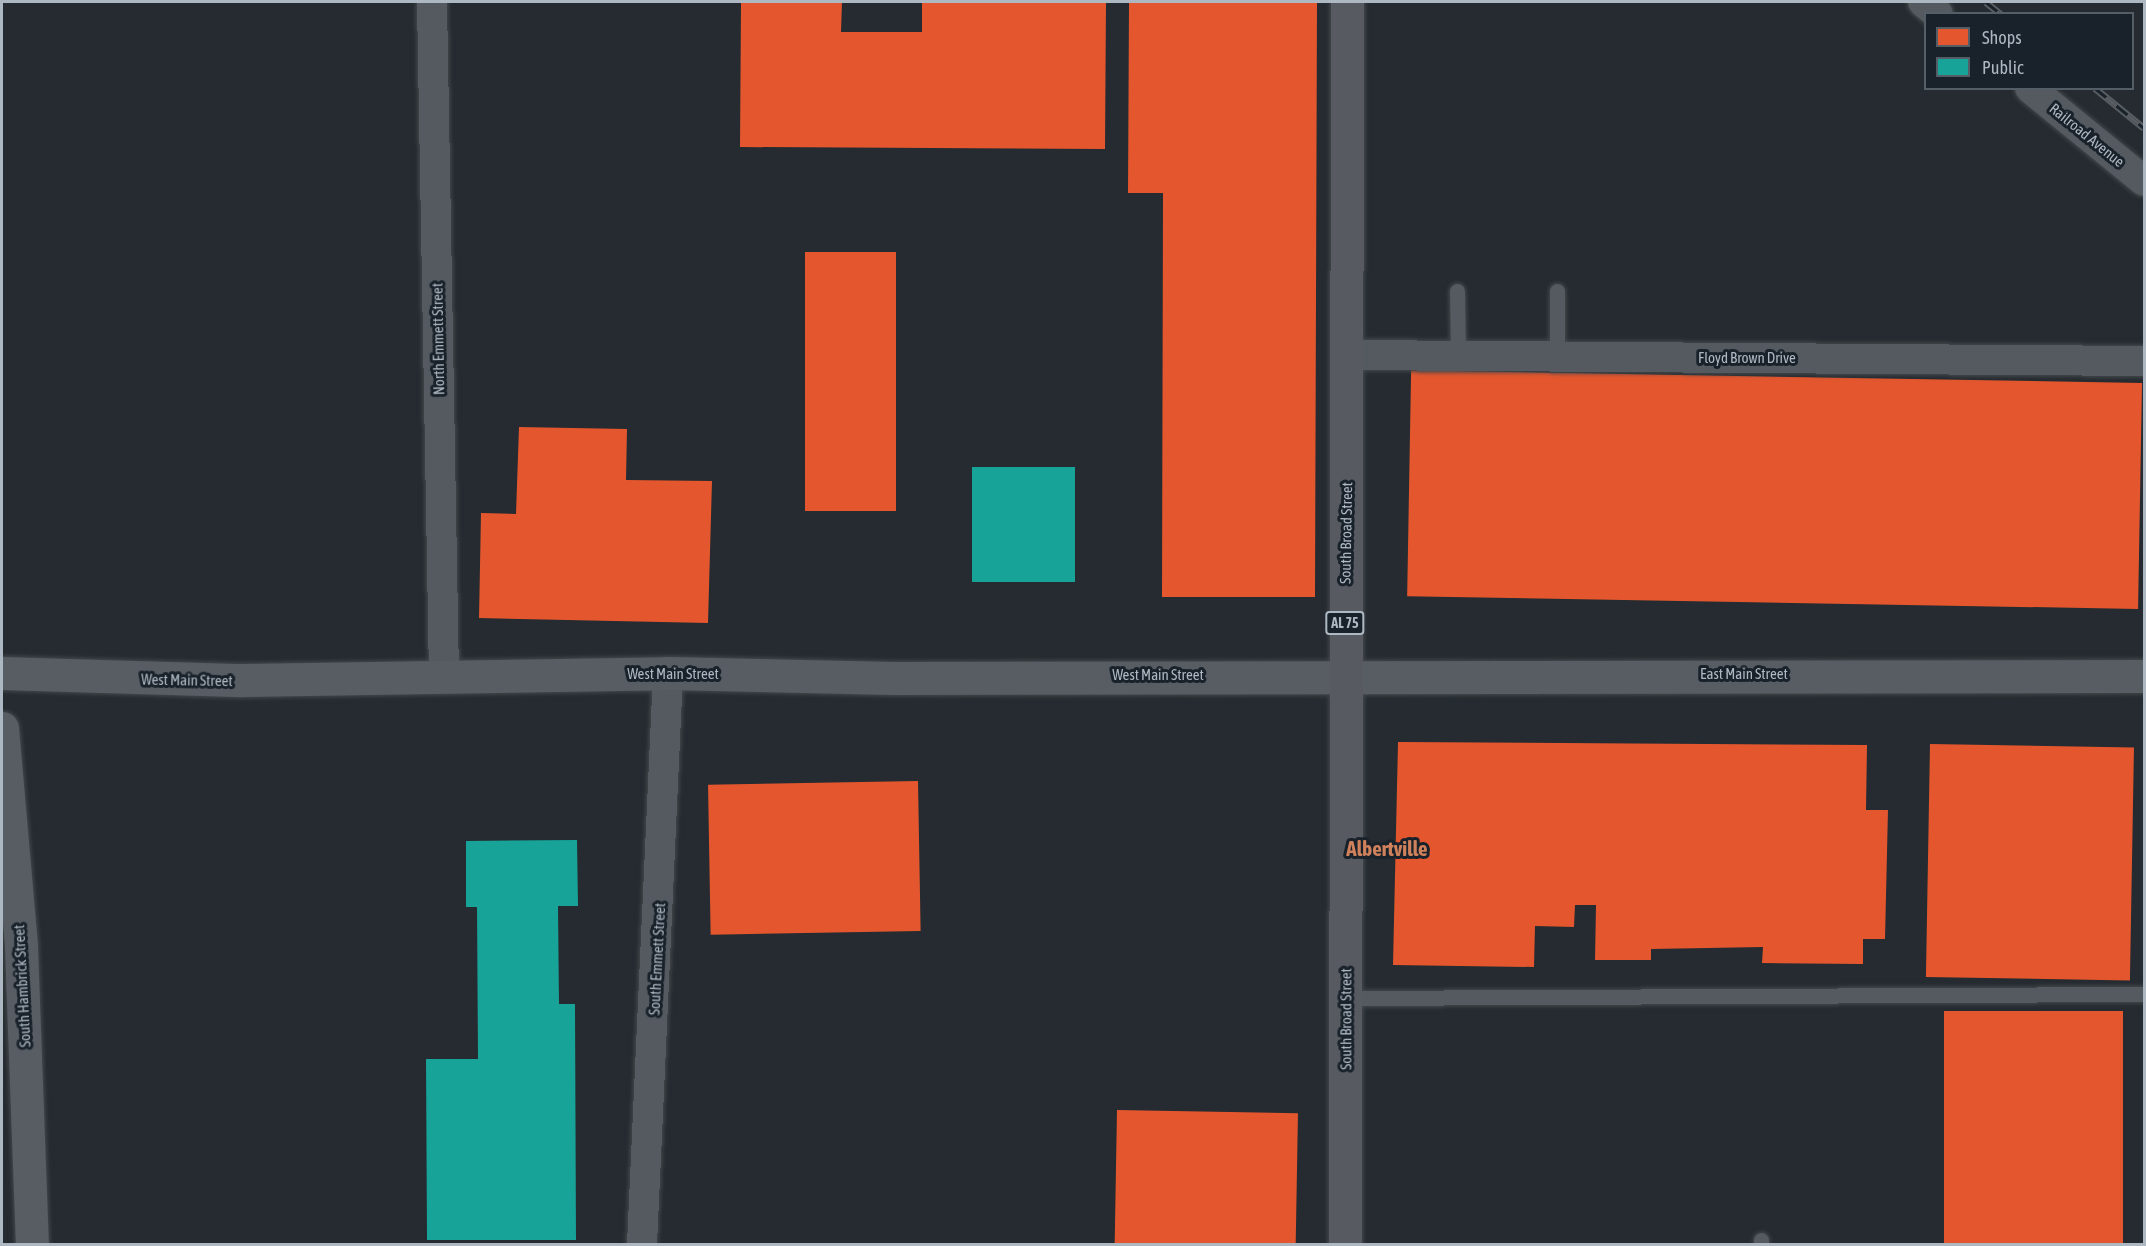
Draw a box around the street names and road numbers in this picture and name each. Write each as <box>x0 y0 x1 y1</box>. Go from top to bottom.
street label: Railroad Avenue <box>2046 99 2128 171</box>
street label: North Emmett Street <box>428 283 448 395</box>
street label: Floyd Brown Drive <box>1698 349 1796 367</box>
street label: South Broad Street <box>1336 482 1356 584</box>
road number: AL 75 <box>1324 612 1366 634</box>
street label: West Main Street <box>627 665 719 683</box>
street label: East Main Street <box>1700 665 1788 683</box>
street label: West Main Street <box>1112 666 1204 684</box>
street label: West Main Street <box>141 670 233 690</box>
street label: South Emmett Street <box>645 902 669 1016</box>
street label: South Hambrick Street <box>10 924 34 1048</box>
street label: South Broad Street <box>1337 968 1355 1070</box>

